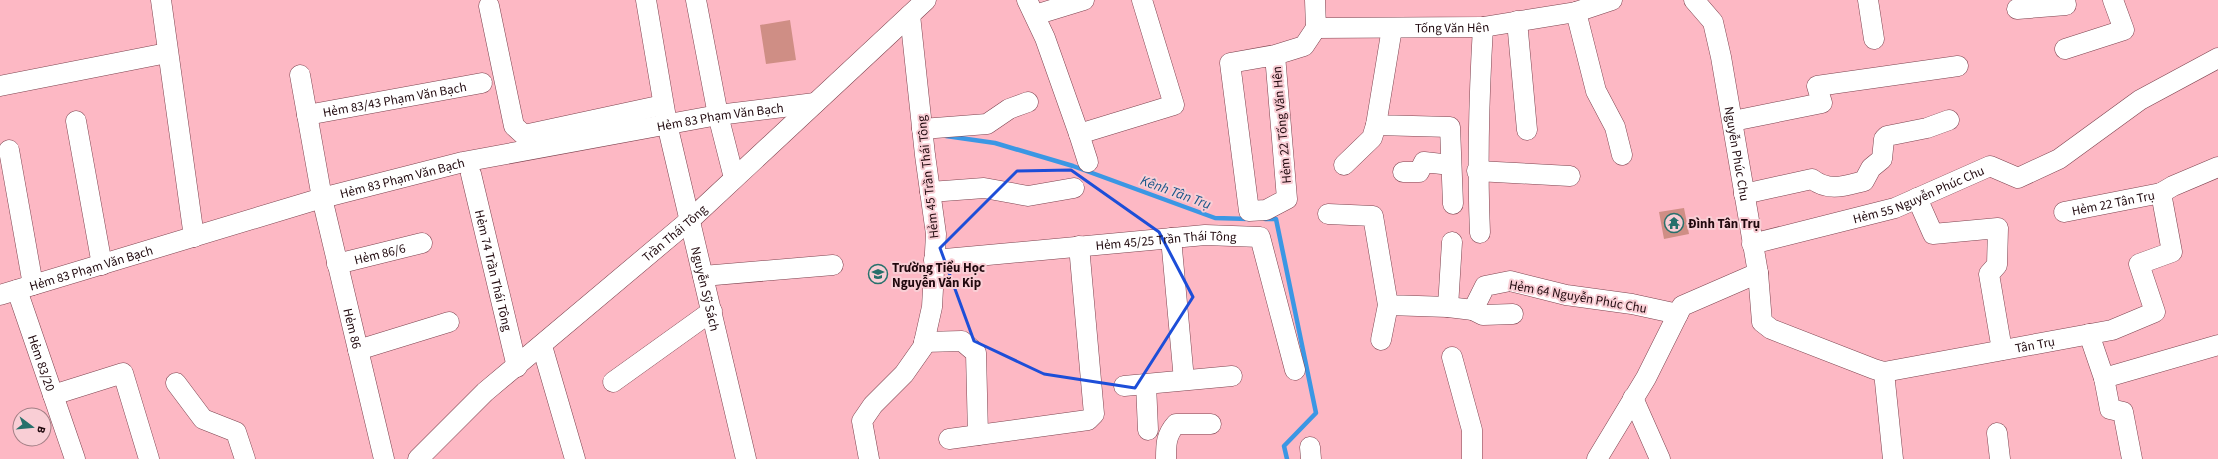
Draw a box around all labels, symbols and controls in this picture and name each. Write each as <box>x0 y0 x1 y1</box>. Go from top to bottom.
street label: Tống Văn Hên <box>1415 18 1491 37</box>
street label: Hẻm 22 Tống Văn Hên <box>1268 65 1296 184</box>
street label: Hẻm 83/43 Phạm Văn Bạch <box>321 78 468 122</box>
street label: Hẻm 83 Phạm Văn Bạch <box>655 99 785 136</box>
street label: Nguyễn Phúc Chu <box>1720 105 1754 203</box>
street label: Hẻm 45 Trần Thái Tông <box>913 114 943 239</box>
street label: Hẻm 83 Phạm Văn Bạch <box>338 154 467 203</box>
street label: Hẻm 55 Nguyễn Phúc Chu <box>1851 162 1987 228</box>
water label: Kênh Tân Trụ <box>1138 171 1214 215</box>
street label: Hẻm 22 Tân Trụ <box>2070 186 2156 220</box>
street label: Trần Thái Tông <box>639 200 712 266</box>
street label: Hẻm 74 Trần Thái Tông <box>470 208 516 333</box>
temple icon: Đình Tân Trụ <box>1663 212 1685 234</box>
place label: Đình Tân Trụ <box>1688 215 1760 233</box>
street label: Hẻm 45/25 Trần Thái Tông <box>1095 227 1237 255</box>
street label: Hẻm 86/6 <box>352 239 407 269</box>
street label: Hẻm 83 Phạm Văn Bạch <box>27 241 155 296</box>
street label: Nguyễn Sỹ Sách <box>686 245 724 333</box>
place label: Trường Tiểu Học Nguyễn Văn Kip <box>892 259 985 292</box>
school or university icon: Trường Tiểu Học Nguyễn Văn Kip <box>867 263 889 285</box>
street label: Hẻm 64 Nguyễn Phúc Chu <box>1508 276 1648 318</box>
street label: Hẻm 86 <box>338 306 366 351</box>
street label: Hẻm 83/20 <box>23 332 59 394</box>
street label: Tân Trụ <box>2014 333 2056 358</box>
north arrow <box>12 407 52 447</box>
text: B <box>33 424 49 435</box>

